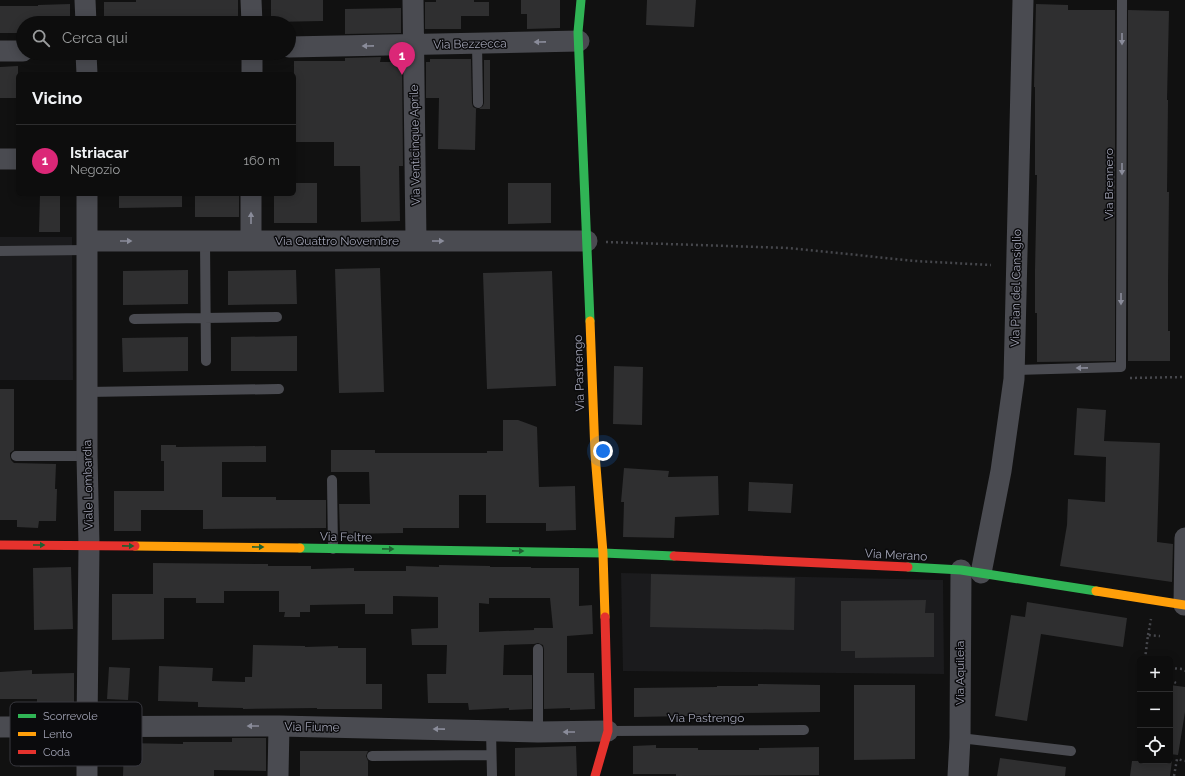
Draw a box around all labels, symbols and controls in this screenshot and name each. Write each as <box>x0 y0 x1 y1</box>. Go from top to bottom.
search box <box>16 16 296 60</box>
icon: search <box>30 27 52 49</box>
text: Cerca qui <box>62 29 128 47</box>
one-way arrow <box>1119 33 1125 46</box>
street label: Via Bezzecca <box>433 36 507 52</box>
one-way arrow <box>533 39 546 45</box>
pin: 1 <box>389 42 415 75</box>
one-way arrow <box>361 43 374 49</box>
street label: Via Venticinque Aprile <box>407 84 423 206</box>
text: Vicino <box>32 88 82 108</box>
text: Istriacar <box>70 144 128 162</box>
street label: Via Brennero <box>1102 148 1116 220</box>
text: 1 <box>42 153 48 168</box>
text: 160 m <box>243 153 280 168</box>
text: Negozio <box>70 162 120 177</box>
one-way arrow <box>1119 163 1125 176</box>
one-way arrow <box>248 211 254 224</box>
street label: Via Pian del Cansiglio <box>1008 229 1024 347</box>
street label: Via Quattro Novembre <box>275 234 399 248</box>
one-way arrow <box>120 238 133 244</box>
one-way arrow <box>432 238 445 244</box>
one-way arrow <box>1118 293 1124 306</box>
street label: Via Pastrengo <box>571 334 587 412</box>
one-way arrow <box>1075 365 1088 371</box>
street label: Viale Lombardia <box>80 440 96 530</box>
your location <box>593 441 613 461</box>
street label: Via Feltre <box>320 530 372 544</box>
one-way arrow <box>33 542 46 548</box>
one-way arrow <box>122 542 134 549</box>
one-way arrow <box>252 544 264 551</box>
one-way arrow <box>382 546 395 552</box>
street label: Via Merano <box>864 546 928 564</box>
one-way arrow <box>512 548 525 554</box>
street label: Via Aquileia <box>953 641 967 705</box>
map controls <box>1137 656 1173 764</box>
button: + <box>1137 656 1173 692</box>
button: − <box>1137 692 1173 728</box>
legend <box>10 702 142 766</box>
text: Scorrevole <box>43 710 98 723</box>
street label: Via Pastrengo <box>668 711 744 725</box>
street label: Via Fiume <box>284 720 340 734</box>
one-way arrow <box>246 723 259 729</box>
one-way arrow <box>432 726 445 732</box>
text: Lento <box>43 728 73 741</box>
one-way arrow <box>563 728 575 735</box>
button: locate <box>1137 728 1173 764</box>
text: Coda <box>43 746 70 759</box>

